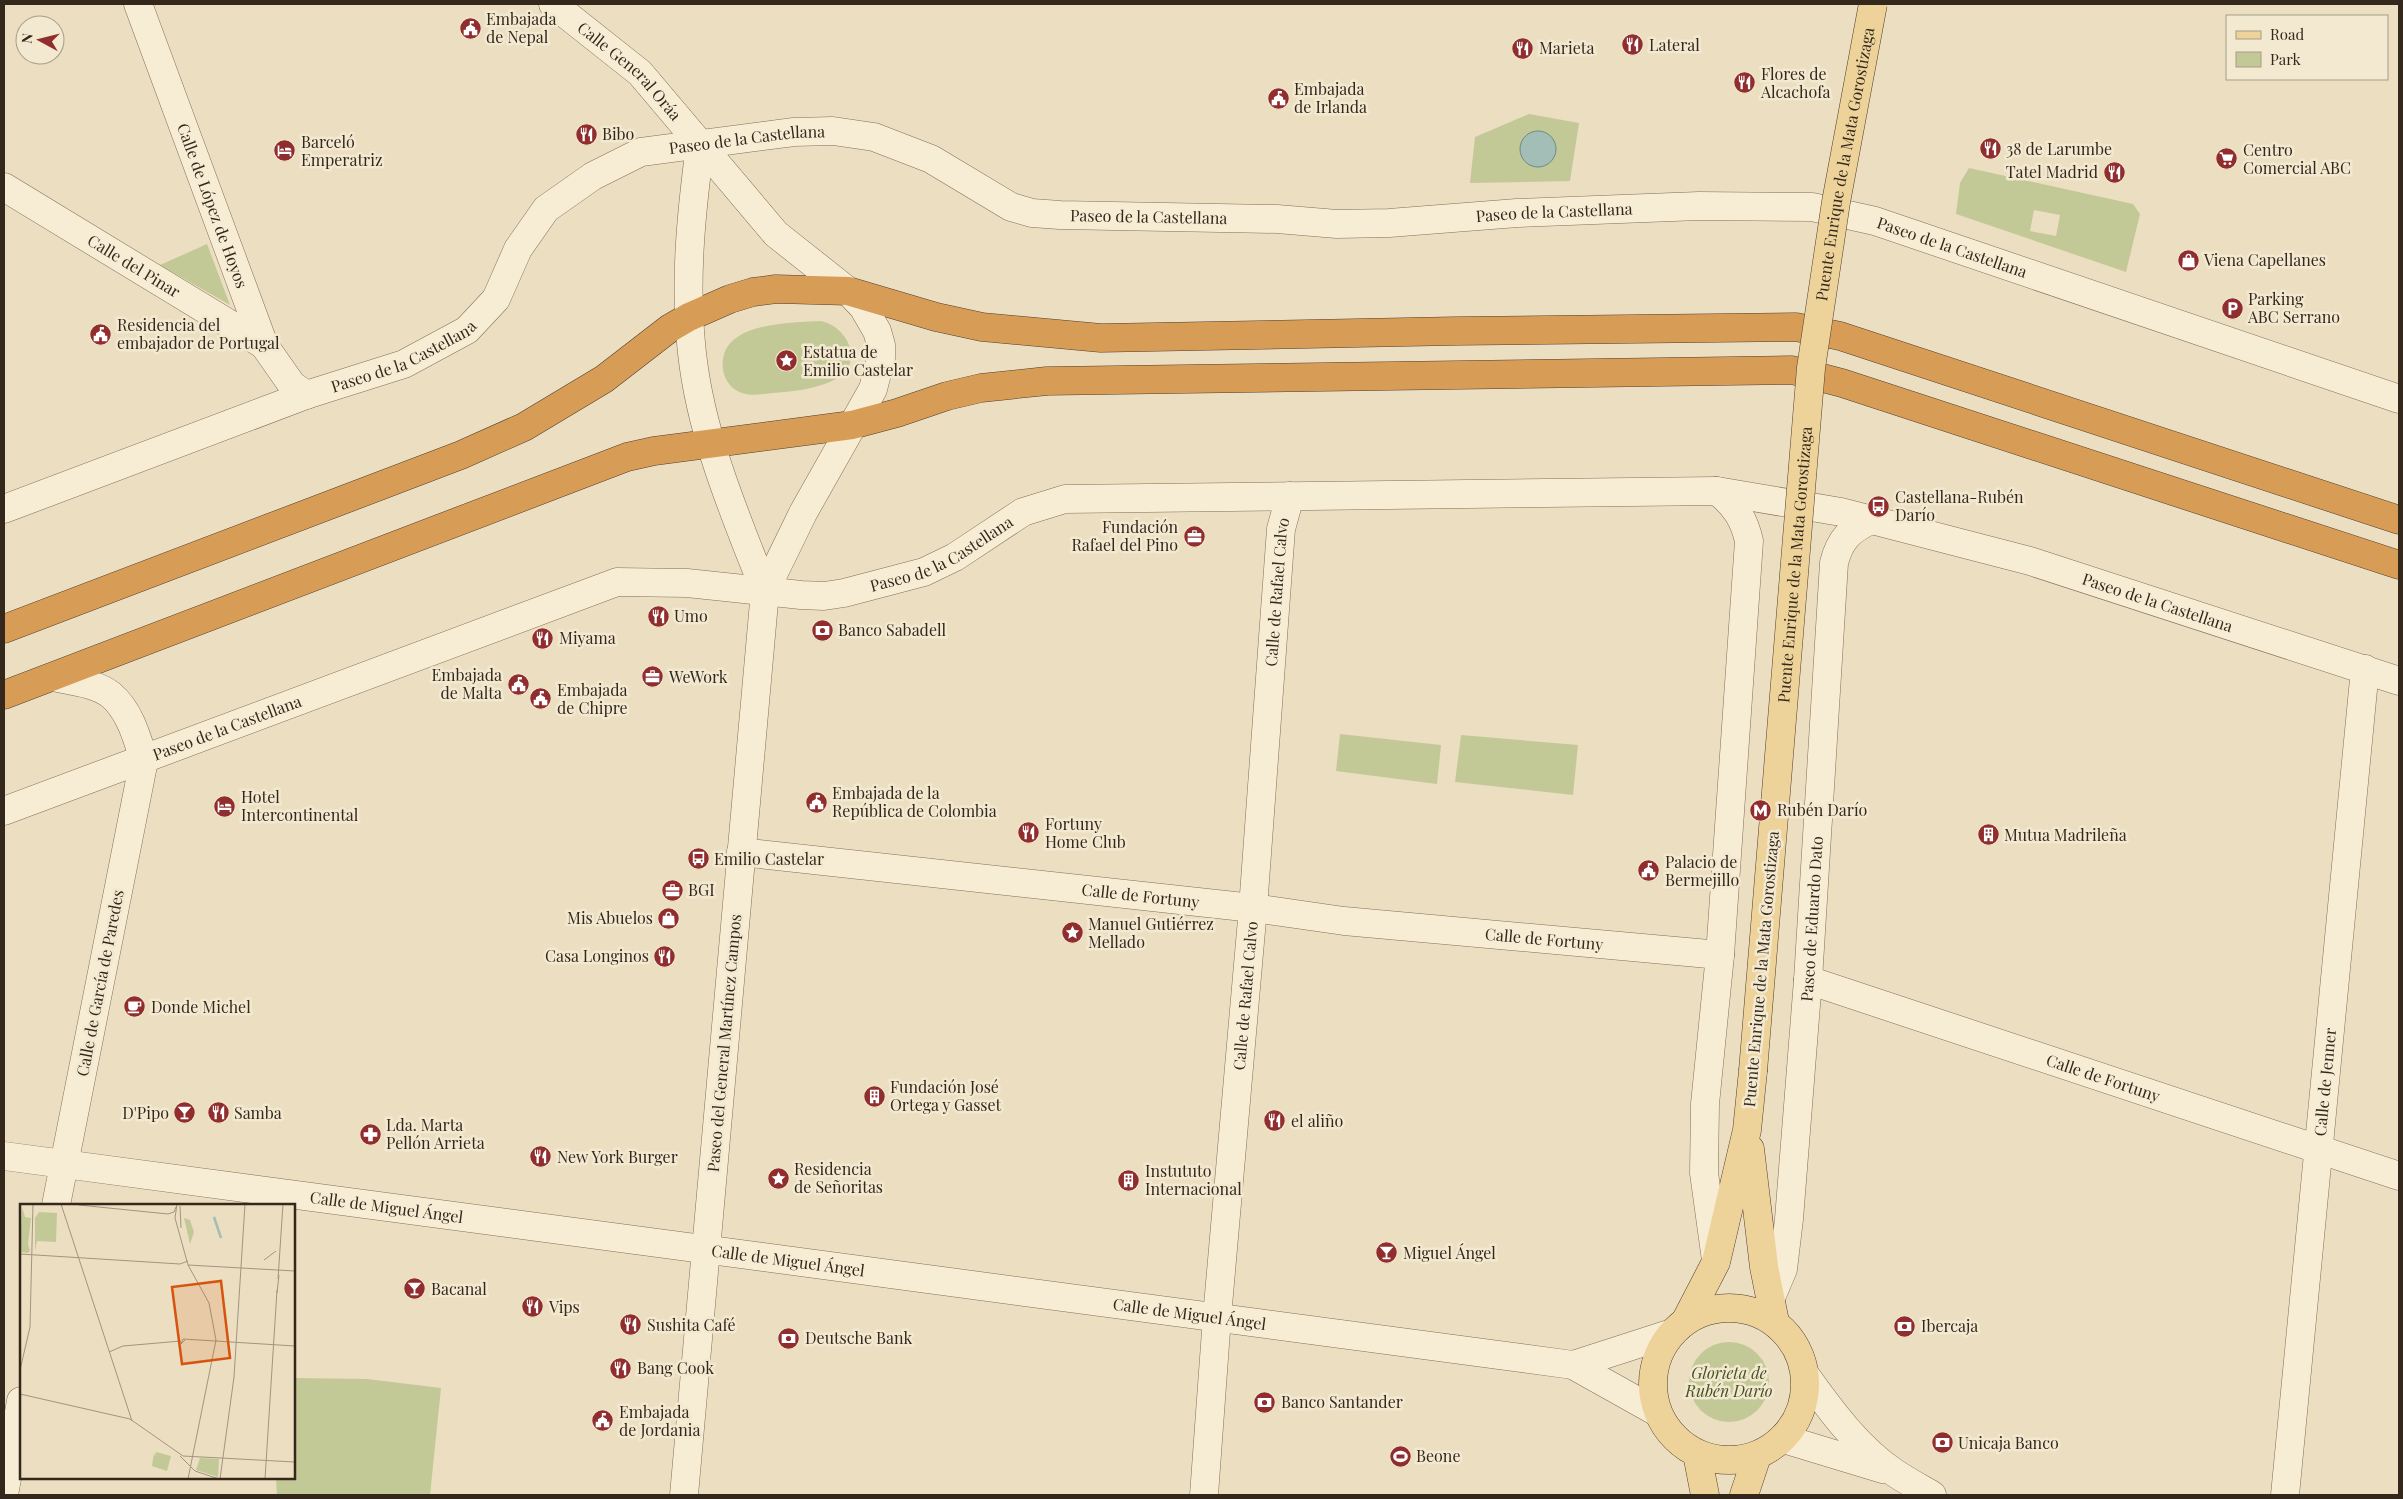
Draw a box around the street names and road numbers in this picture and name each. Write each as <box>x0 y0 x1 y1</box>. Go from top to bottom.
street label: Calle General Oráa <box>574 17 686 124</box>
street label: Puente Enrique de la Mata Gorostizaga <box>1810 26 1878 302</box>
street label: Calle de López de Hoyos <box>173 120 253 291</box>
street label: Paseo de la Castellana <box>668 120 825 158</box>
street label: Paseo de la Castellana <box>1475 198 1633 226</box>
street label: Paseo de la Castellana <box>1070 204 1228 228</box>
street label: Paseo de la Castellana <box>1875 212 2030 282</box>
street label: Calle del Pinar <box>84 229 184 302</box>
street label: Paseo de la Castellana <box>328 316 481 396</box>
street label: Puente Enrique de la Mata Gorostizaga <box>1772 426 1816 704</box>
street label: Paseo de la Castellana <box>868 511 1017 596</box>
street label: Calle de Rafael Calvo <box>1260 515 1294 667</box>
street label: Paseo de la Castellana <box>2080 568 2236 636</box>
street label: Paseo de la Castellana <box>150 690 304 765</box>
street label: Puente Enrique de la Mata Gorostizaga <box>1738 830 1783 1108</box>
street label: Paseo de Eduardo Dato <box>1795 835 1827 1002</box>
street label: Calle de Fortuny <box>1081 878 1201 912</box>
street label: Calle de García de Paredes <box>71 888 128 1078</box>
street label: Paseo del General Martínez Campos <box>702 913 745 1173</box>
street label: Calle de Rafael Calvo <box>1228 920 1262 1071</box>
street label: Calle de Fortuny <box>1484 923 1604 954</box>
street label: Calle de Jenner <box>2309 1027 2340 1137</box>
street label: Calle de Fortuny <box>2044 1049 2163 1106</box>
street label: Calle de Miguel Ángel <box>309 1186 465 1227</box>
street label: Calle de Miguel Ángel <box>710 1239 867 1281</box>
street label: Calle de Miguel Ángel <box>1112 1293 1268 1334</box>

